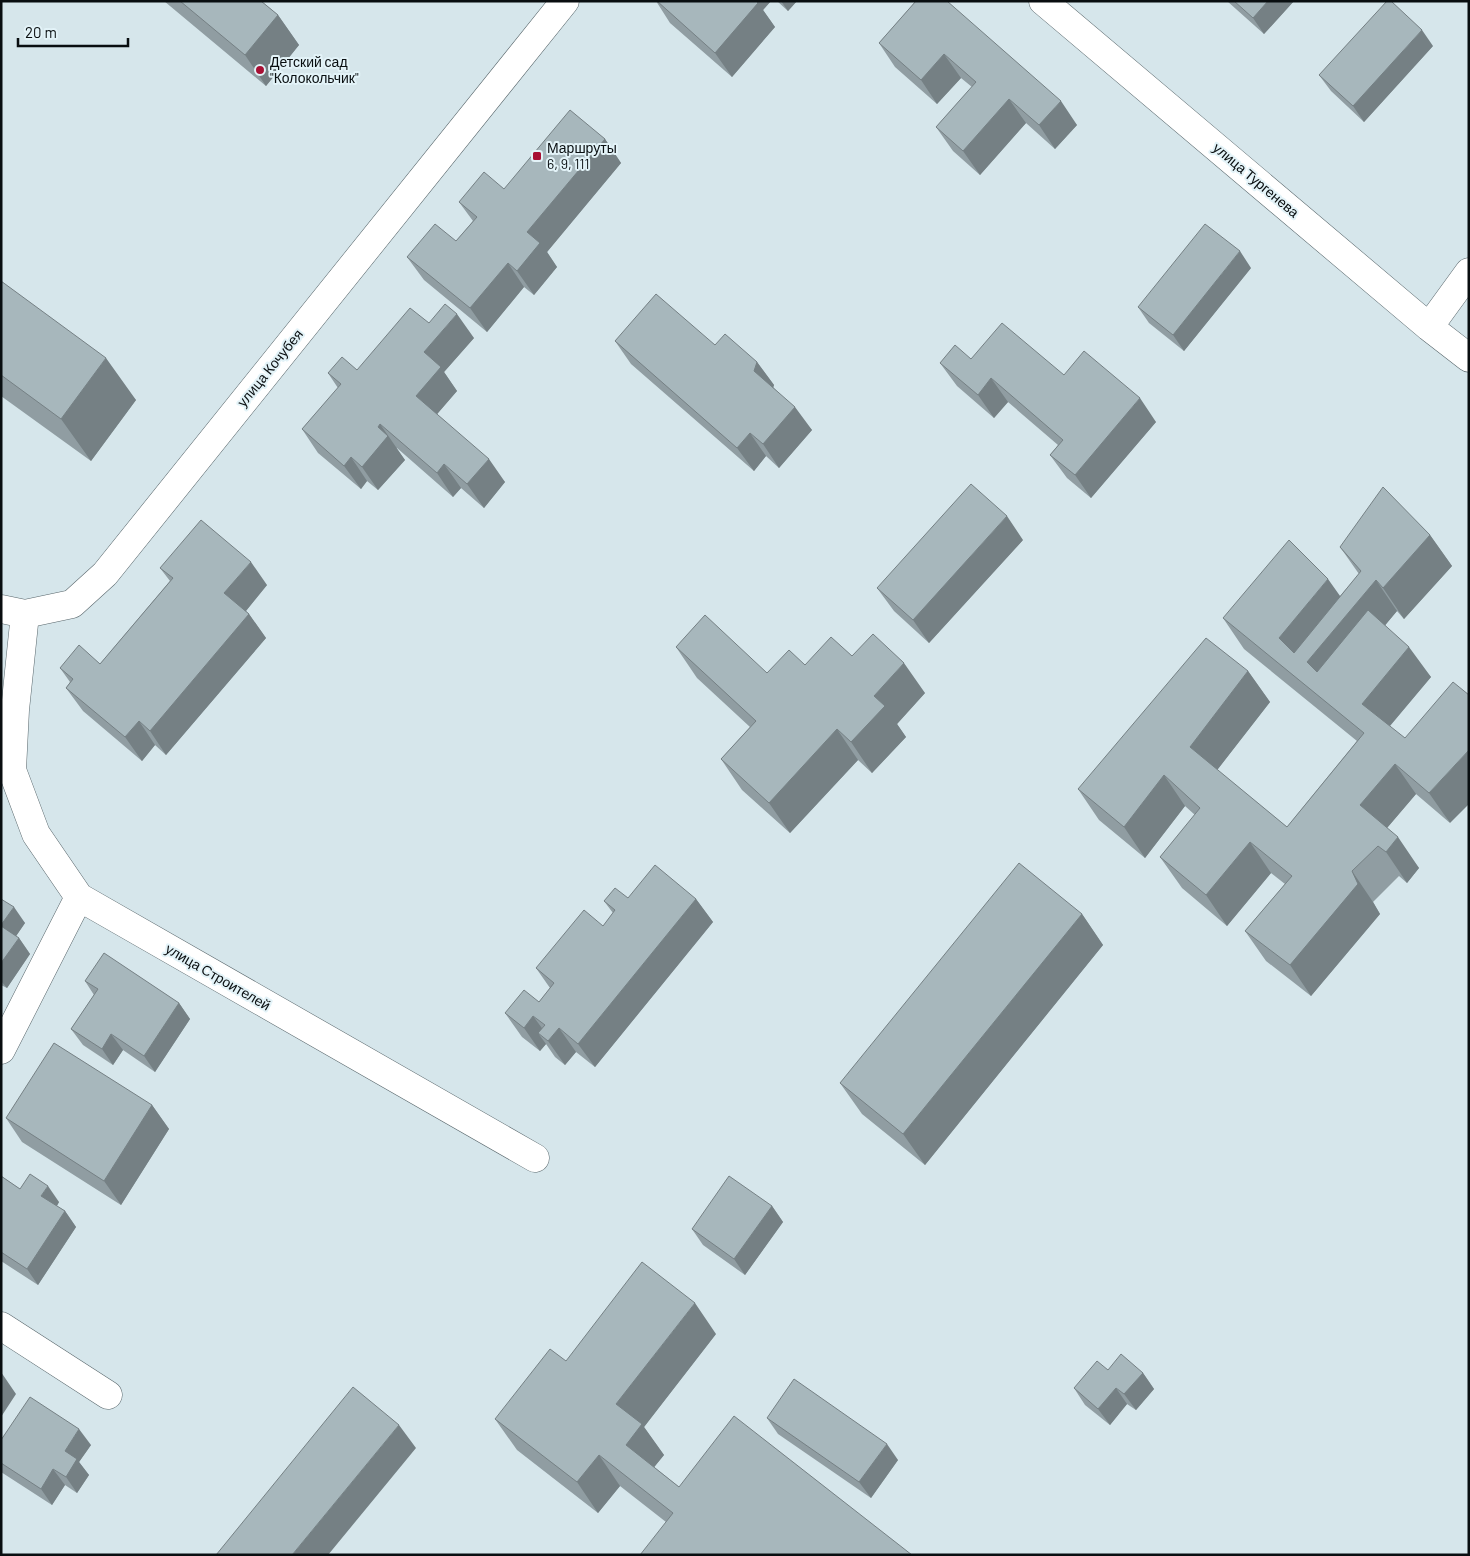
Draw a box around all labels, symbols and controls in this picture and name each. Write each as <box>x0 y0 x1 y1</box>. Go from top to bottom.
scale bar <box>18 15 128 47</box>
text: 20 m <box>25 23 57 41</box>
place label: Детский сад "Колокольчик" <box>270 53 359 86</box>
marker: Детский сад "Колокольчик" <box>254 64 266 76</box>
place label: Маршруты 6, 9, 111 <box>547 139 617 172</box>
street label: улица Тургенева <box>1210 139 1303 221</box>
marker: Маршруты 6, 9, 111 <box>531 150 543 162</box>
street label: улица Кочубея <box>233 326 306 410</box>
street label: улица Строителей <box>163 940 274 1014</box>

